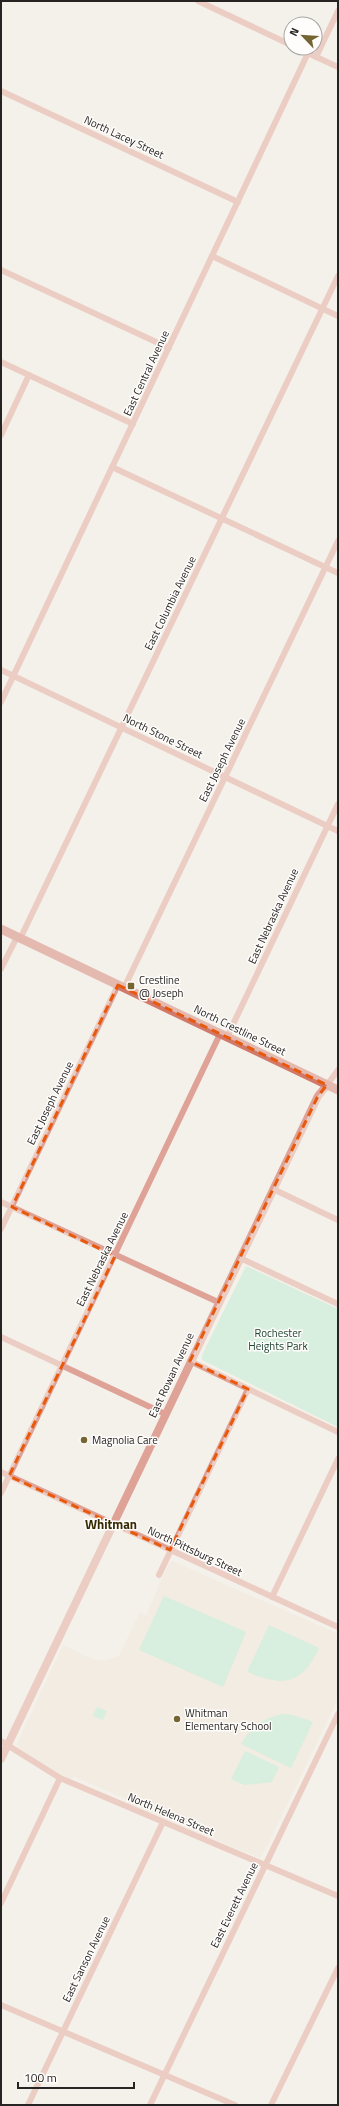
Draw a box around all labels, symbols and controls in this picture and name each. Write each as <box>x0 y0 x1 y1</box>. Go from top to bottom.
north arrow <box>283 16 323 56</box>
text: N <box>285 25 303 39</box>
street label: North Lacey Street <box>82 112 167 163</box>
street label: East Central Avenue <box>119 327 173 418</box>
street label: East Columbia Avenue <box>140 553 200 653</box>
street label: North Stone Street <box>120 710 206 762</box>
street label: East Joseph Avenue <box>195 715 249 804</box>
street label: East Nebraska Avenue <box>244 865 302 966</box>
place label: Crestline @ Joseph <box>139 972 184 1001</box>
marker: Crestline @ Joseph <box>126 981 136 991</box>
street label: North Crestline Street <box>191 1001 289 1059</box>
street label: East Joseph Avenue <box>23 1058 77 1147</box>
street label: East Nebraska Avenue <box>72 1208 132 1309</box>
park label: Rochester Heights Park <box>248 1325 308 1354</box>
street label: East Rowan Avenue <box>144 1330 198 1420</box>
place label: Magnolia Care <box>92 1432 158 1448</box>
marker: Magnolia Care <box>79 1435 89 1445</box>
district label: Whitman <box>85 1514 137 1534</box>
street label: North Pittsburg Street <box>145 1522 245 1580</box>
place label: Whitman Elementary School <box>185 1705 272 1734</box>
marker: Whitman Elementary School <box>172 1714 182 1724</box>
street label: North Helena Street <box>125 1789 217 1839</box>
street label: East Everett Avenue <box>206 1859 262 1951</box>
street label: East Sanson Avenue <box>58 1913 114 2005</box>
scale bar <box>18 2064 134 2090</box>
text: 100 m <box>24 2068 57 2087</box>

